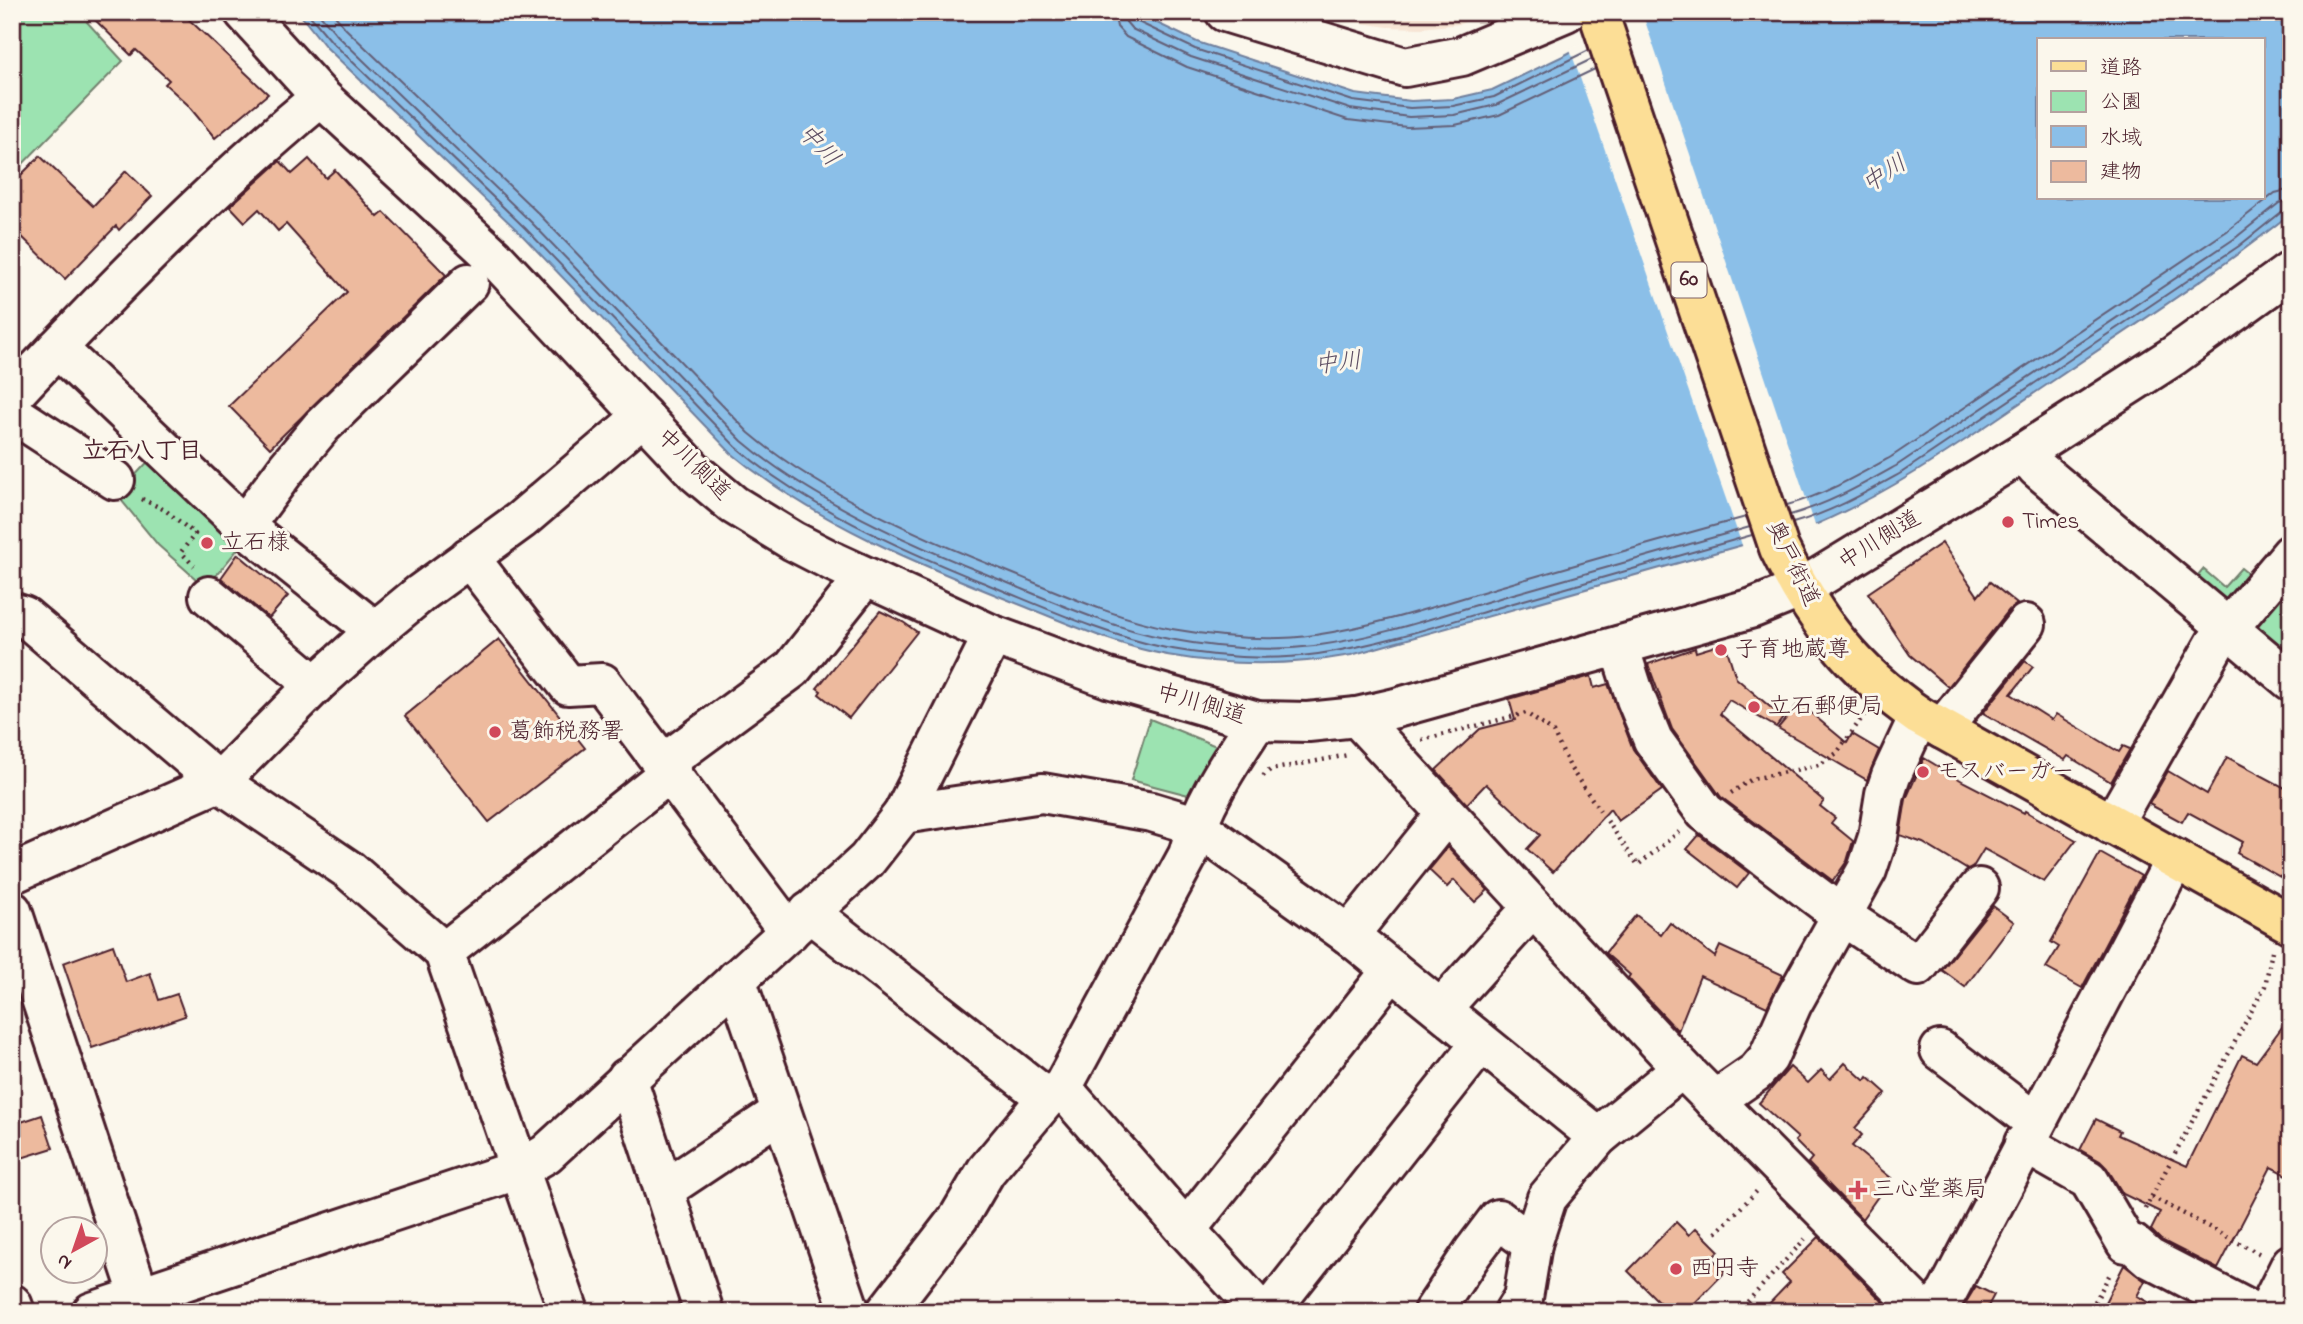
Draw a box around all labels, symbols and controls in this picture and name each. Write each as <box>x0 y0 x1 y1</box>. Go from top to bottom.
legend <box>2037 38 2264 200</box>
text: 道路 <box>2100 54 2142 84</box>
text: 公園 <box>2100 88 2142 118</box>
water label: 中川 <box>789 117 847 175</box>
text: 水域 <box>2100 124 2142 154</box>
water label: 中川 <box>1855 147 1915 203</box>
text: 建物 <box>2100 158 2142 188</box>
road number: 60 <box>1672 262 1706 298</box>
water label: 中川 <box>1312 344 1364 384</box>
street label: 中川側道 <box>648 421 738 509</box>
district label: 立石八丁目 <box>82 435 202 470</box>
street label: 中川側道 <box>1832 503 1928 579</box>
place label: Times <box>2022 506 2079 539</box>
marker: Times <box>2000 514 2016 530</box>
street label: 奥戸街道 <box>1757 515 1827 613</box>
place label: 立石様 <box>221 527 290 560</box>
marker: 立石様 <box>199 535 215 551</box>
place label: 子育地蔵尊 <box>1735 634 1850 667</box>
marker: 子育地蔵尊 <box>1713 642 1729 658</box>
street label: 中川側道 <box>1152 676 1250 734</box>
place label: 立石郵便局 <box>1768 691 1883 724</box>
marker: 立石郵便局 <box>1746 699 1762 715</box>
place label: 葛飾税務署 <box>509 716 624 749</box>
marker: 葛飾税務署 <box>487 724 503 740</box>
place label: モスバーガー <box>1937 756 2075 789</box>
marker: モスバーガー <box>1915 764 1931 780</box>
place label: 三心堂薬局 <box>1872 1174 1987 1207</box>
marker: 三心堂薬局 <box>1850 1182 1866 1198</box>
north arrow <box>38 1216 108 1286</box>
text: N <box>51 1247 78 1276</box>
place label: 西円寺 <box>1690 1253 1759 1286</box>
marker: 西円寺 <box>1668 1261 1684 1277</box>

